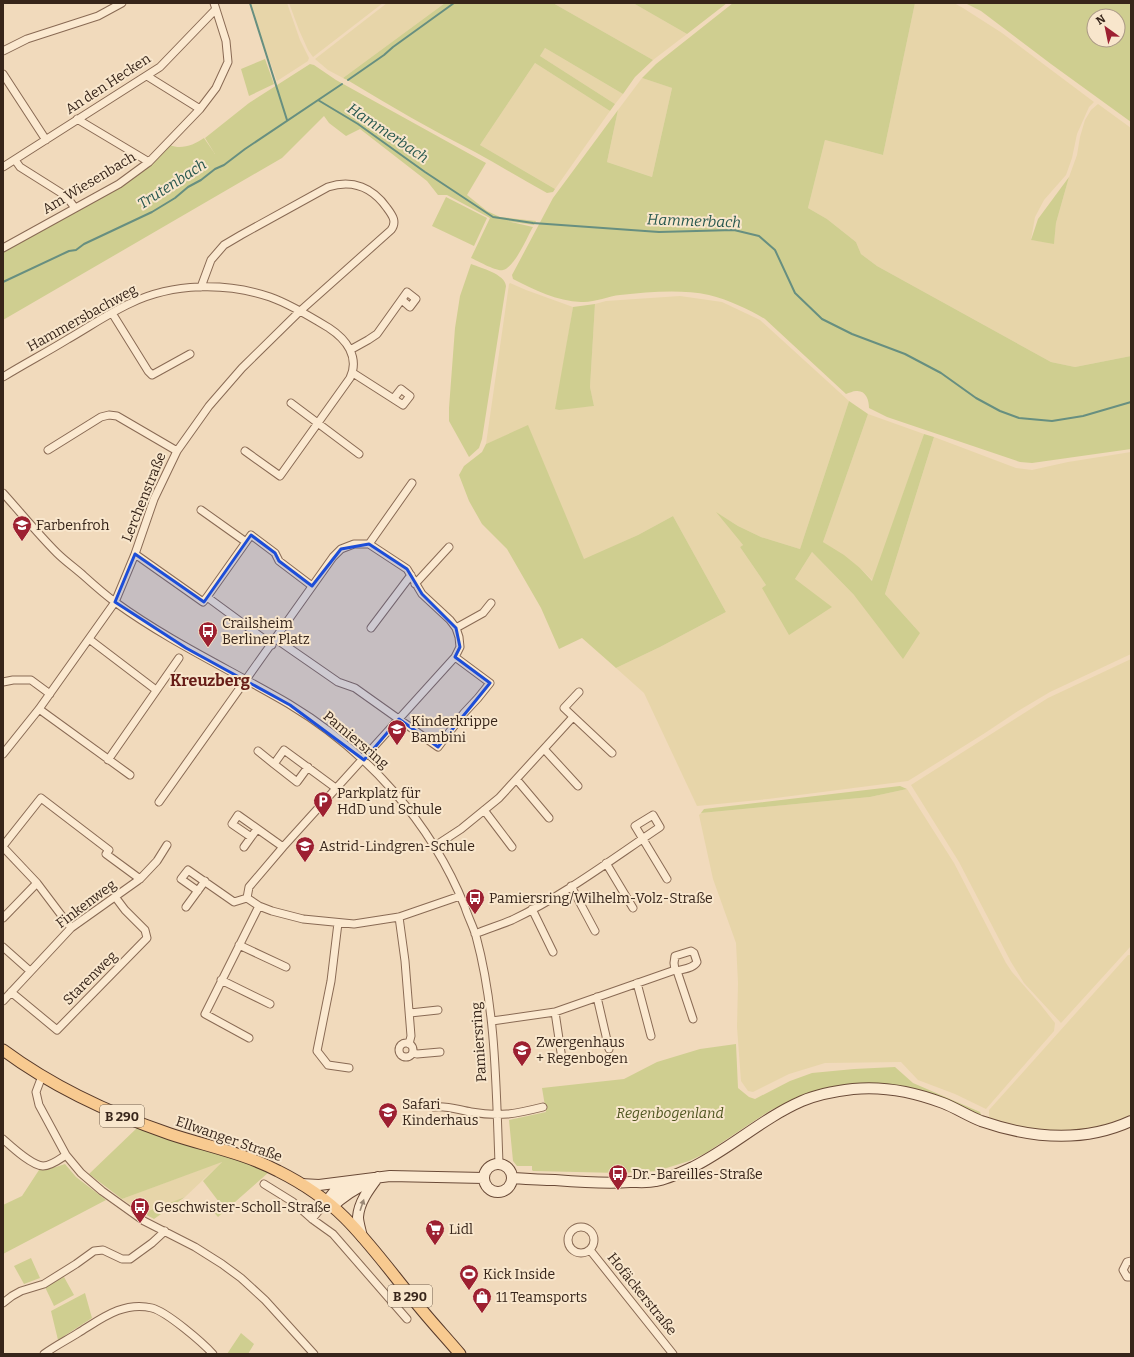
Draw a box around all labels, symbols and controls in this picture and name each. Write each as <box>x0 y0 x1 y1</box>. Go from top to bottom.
north arrow <box>1086 8 1126 48</box>
text: N <box>1094 12 1108 28</box>
street label: An den Hecken <box>62 50 154 118</box>
water label: Hammerbach <box>344 99 432 167</box>
street label: Am Wiesenbach <box>39 148 139 218</box>
water label: Trutenbach <box>134 155 210 213</box>
water label: Hammerbach <box>647 210 741 232</box>
street label: Hammersbachweg <box>24 281 140 355</box>
street label: Lerchenstraße <box>118 450 170 544</box>
school or university icon: Farbenfroh <box>11 514 33 542</box>
place label: Farbenfroh <box>36 517 110 534</box>
place label: Crailsheim Berliner Platz <box>222 615 310 648</box>
bus stop icon: Crailsheim Berliner Platz <box>197 620 219 648</box>
district label: Kreuzberg <box>170 671 250 690</box>
street label: Pamiersring <box>320 708 392 772</box>
place label: Kinderkrippe Bambini <box>411 713 498 746</box>
school or university icon: Kinderkrippe Bambini <box>386 718 408 746</box>
place label: Parkplatz für HdD und Schule <box>337 785 442 818</box>
parking icon: Parkplatz für HdD und Schule <box>312 790 334 818</box>
school or university icon: Astrid-Lindgren-Schule <box>294 835 316 863</box>
place label: Astrid-Lindgren-Schule <box>319 838 475 855</box>
street label: Finkenweg <box>53 876 119 932</box>
bus stop icon: Pamiersring/Wilhelm-Volz-Straße <box>464 887 486 915</box>
place label: Pamiersring/Wilhelm-Volz-Straße <box>489 890 713 907</box>
street label: Starenweg <box>60 947 121 1008</box>
street label: Pamiersring <box>468 1001 490 1083</box>
place label: Zwergenhaus + Regenbogen <box>536 1034 628 1067</box>
school or university icon: Zwergenhaus + Regenbogen <box>511 1039 533 1067</box>
place label: Safari Kinderhaus <box>402 1096 478 1129</box>
school or university icon: Safari Kinderhaus <box>377 1101 399 1129</box>
road number: B 290 <box>100 1105 144 1127</box>
park label: Regenbogenland <box>616 1105 724 1122</box>
street label: Ellwanger Straße <box>173 1113 285 1165</box>
bus stop icon: Dr.-Bareilles-Straße <box>607 1163 629 1191</box>
place label: Dr.-Bareilles-Straße <box>632 1166 763 1183</box>
bus stop icon: Geschwister-Scholl-Straße <box>129 1196 151 1224</box>
place label: Geschwister-Scholl-Straße <box>154 1199 331 1216</box>
one-way arrow <box>359 1199 365 1211</box>
supermarket icon: Lidl <box>424 1218 446 1246</box>
place label: Lidl <box>449 1221 473 1238</box>
street label: Hofäckerstraße <box>604 1249 680 1339</box>
sports icon: Kick Inside <box>458 1263 480 1291</box>
place label: Kick Inside <box>483 1266 555 1283</box>
road number: B 290 <box>388 1285 432 1307</box>
shop icon: 11 Teamsports <box>471 1286 493 1314</box>
place label: 11 Teamsports <box>496 1289 587 1306</box>

